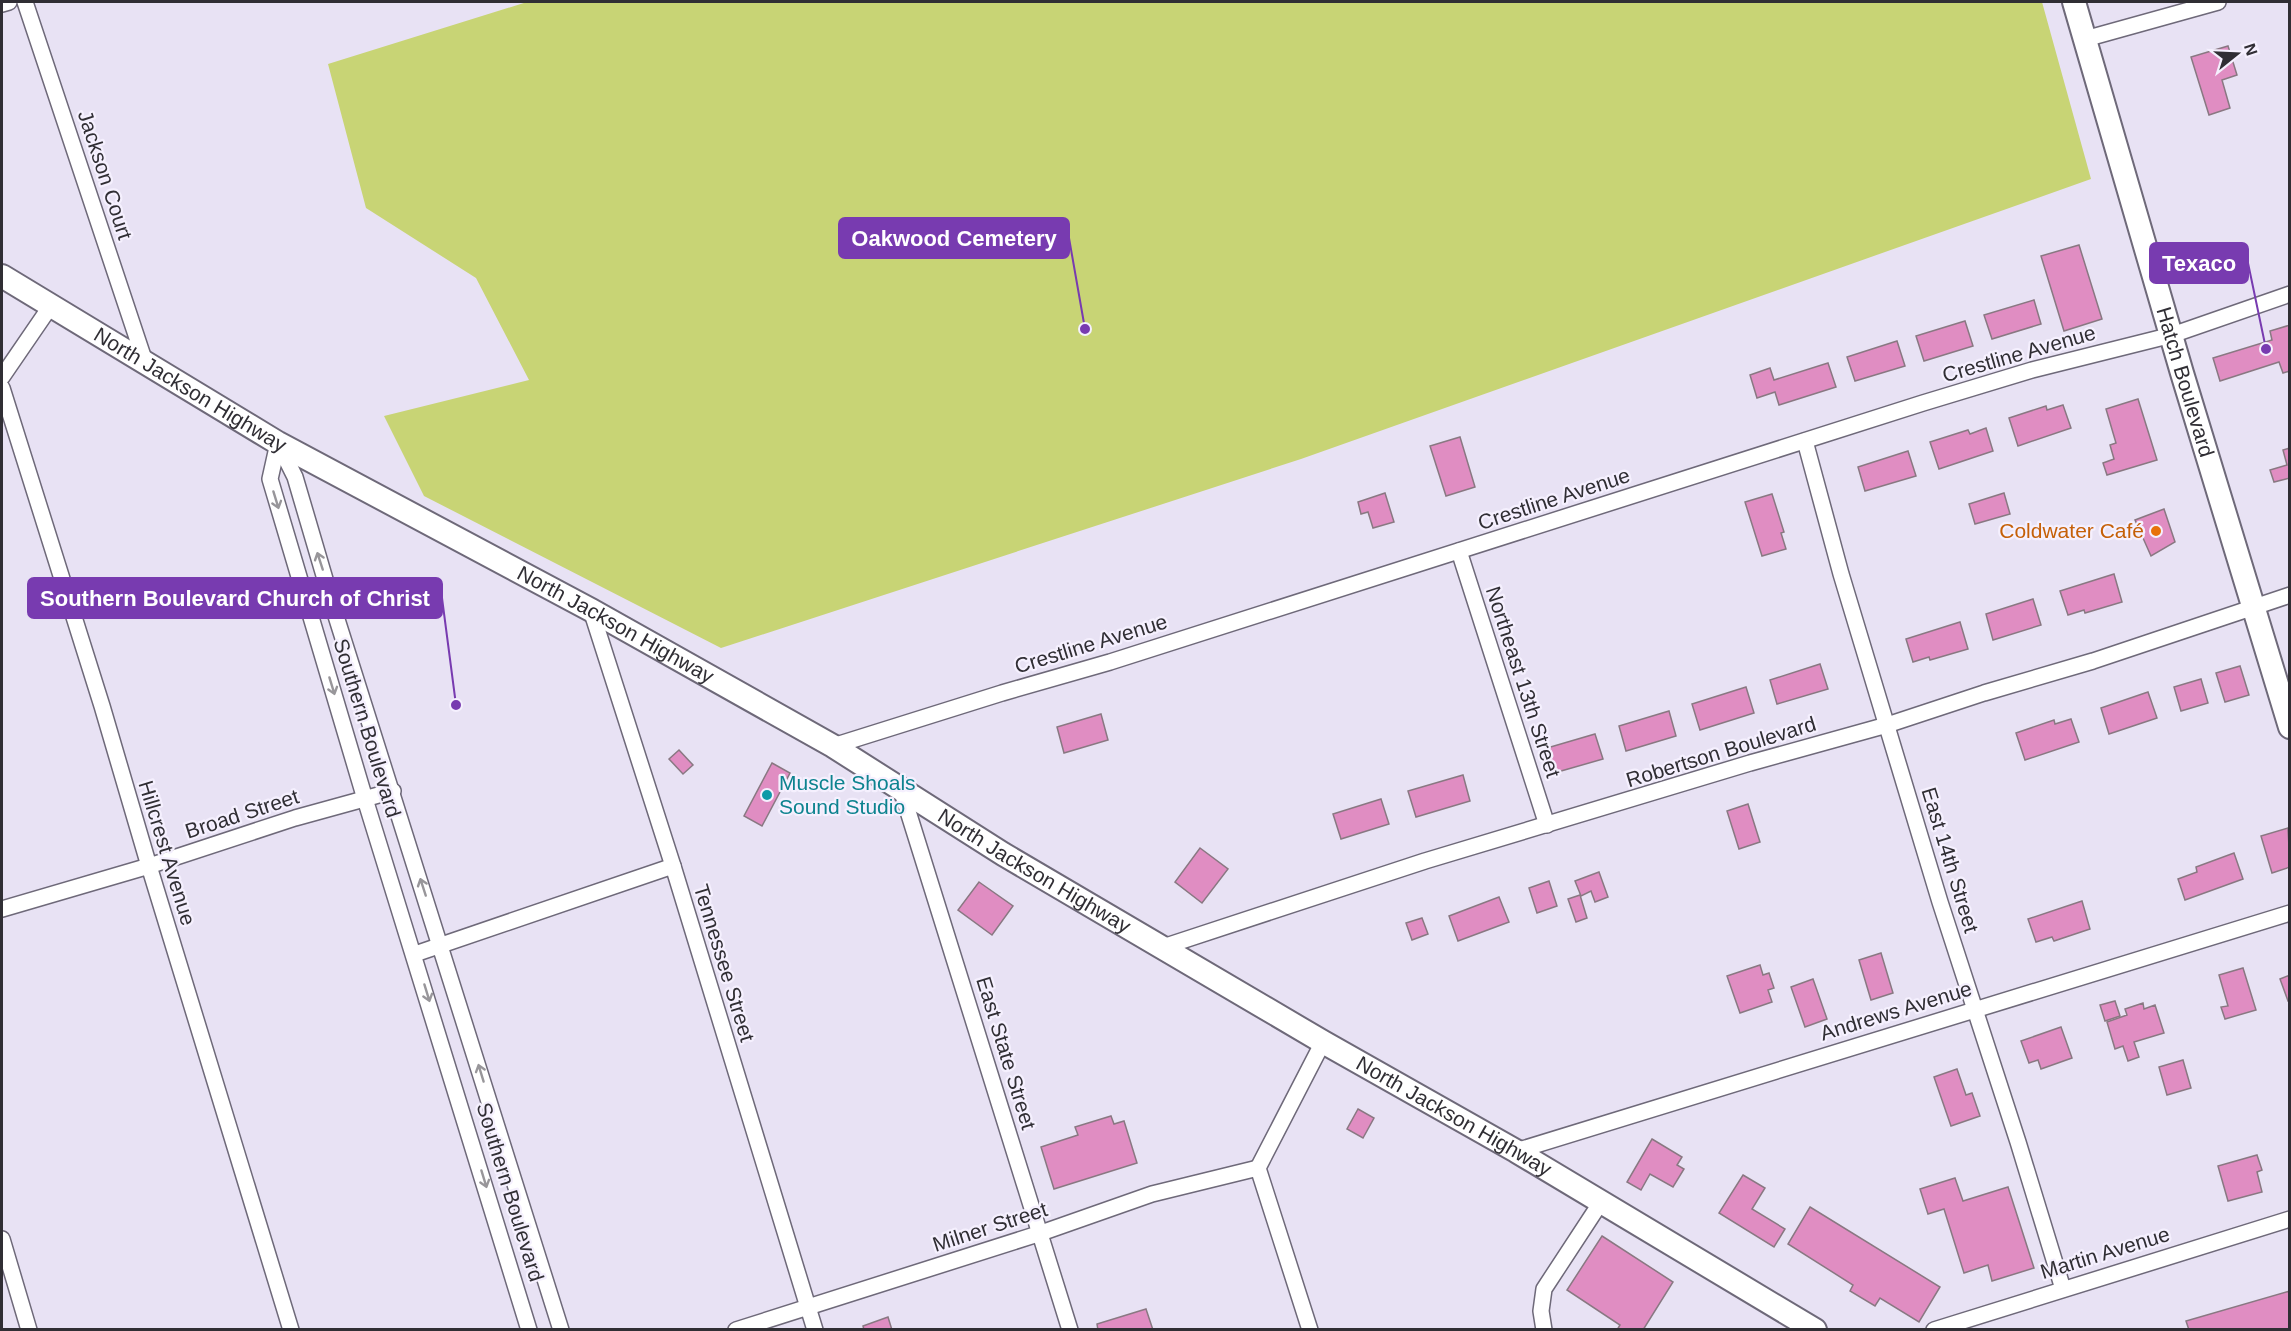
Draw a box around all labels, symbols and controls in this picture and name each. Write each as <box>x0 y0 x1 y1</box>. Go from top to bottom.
north arrow <box>2207 24 2267 84</box>
text: N <box>2241 41 2261 58</box>
street label: Jackson Court <box>74 107 137 242</box>
callout: Oakwood Cemetery <box>839 218 1069 258</box>
text: Oakwood Cemetery <box>851 226 1057 251</box>
callout: Texaco <box>2150 243 2248 283</box>
text: Texaco <box>2162 251 2236 276</box>
street label: Hatch Boulevard <box>2152 304 2219 460</box>
street label: Crestline Avenue <box>1940 321 2098 386</box>
street label: North Jackson Highway <box>90 322 291 457</box>
street label: Crestline Avenue <box>1475 463 1633 534</box>
one-way arrow <box>271 490 282 509</box>
place label: Coldwater Café <box>1999 519 2144 542</box>
marker: Coldwater Café <box>2149 524 2163 538</box>
one-way arrow <box>314 552 325 571</box>
street label: North Jackson Highway <box>514 561 718 688</box>
callout: Southern Boulevard Church of Christ <box>28 578 442 618</box>
street label: Northeast 13th Street <box>1482 583 1565 780</box>
text: Southern Boulevard Church of Christ <box>40 586 431 611</box>
street label: Crestline Avenue <box>1012 609 1170 678</box>
street label: Southern Boulevard <box>329 636 406 820</box>
one-way arrow <box>327 676 338 695</box>
street label: Robertson Boulevard <box>1623 712 1819 791</box>
place label: Muscle Shoals Sound Studio <box>779 771 916 818</box>
street label: Hillcrest Avenue <box>135 778 200 928</box>
street label: Broad Street <box>182 784 302 843</box>
street label: East 14th Street <box>1917 784 1984 935</box>
marker: Muscle Shoals Sound Studio <box>760 788 774 802</box>
street label: North Jackson Highway <box>934 804 1135 938</box>
one-way arrow <box>417 878 428 897</box>
street label: Tennessee Street <box>690 881 759 1045</box>
street label: East State Street <box>972 974 1041 1132</box>
street label: Andrews Avenue <box>1817 977 1974 1045</box>
one-way arrow <box>422 983 433 1002</box>
street label: North Jackson Highway <box>1353 1051 1556 1181</box>
one-way arrow <box>475 1064 486 1083</box>
street label: Southern Boulevard <box>472 1100 549 1284</box>
one-way arrow <box>479 1169 490 1188</box>
street label: Milner Street <box>930 1197 1050 1256</box>
street label: Martin Avenue <box>2037 1222 2172 1283</box>

